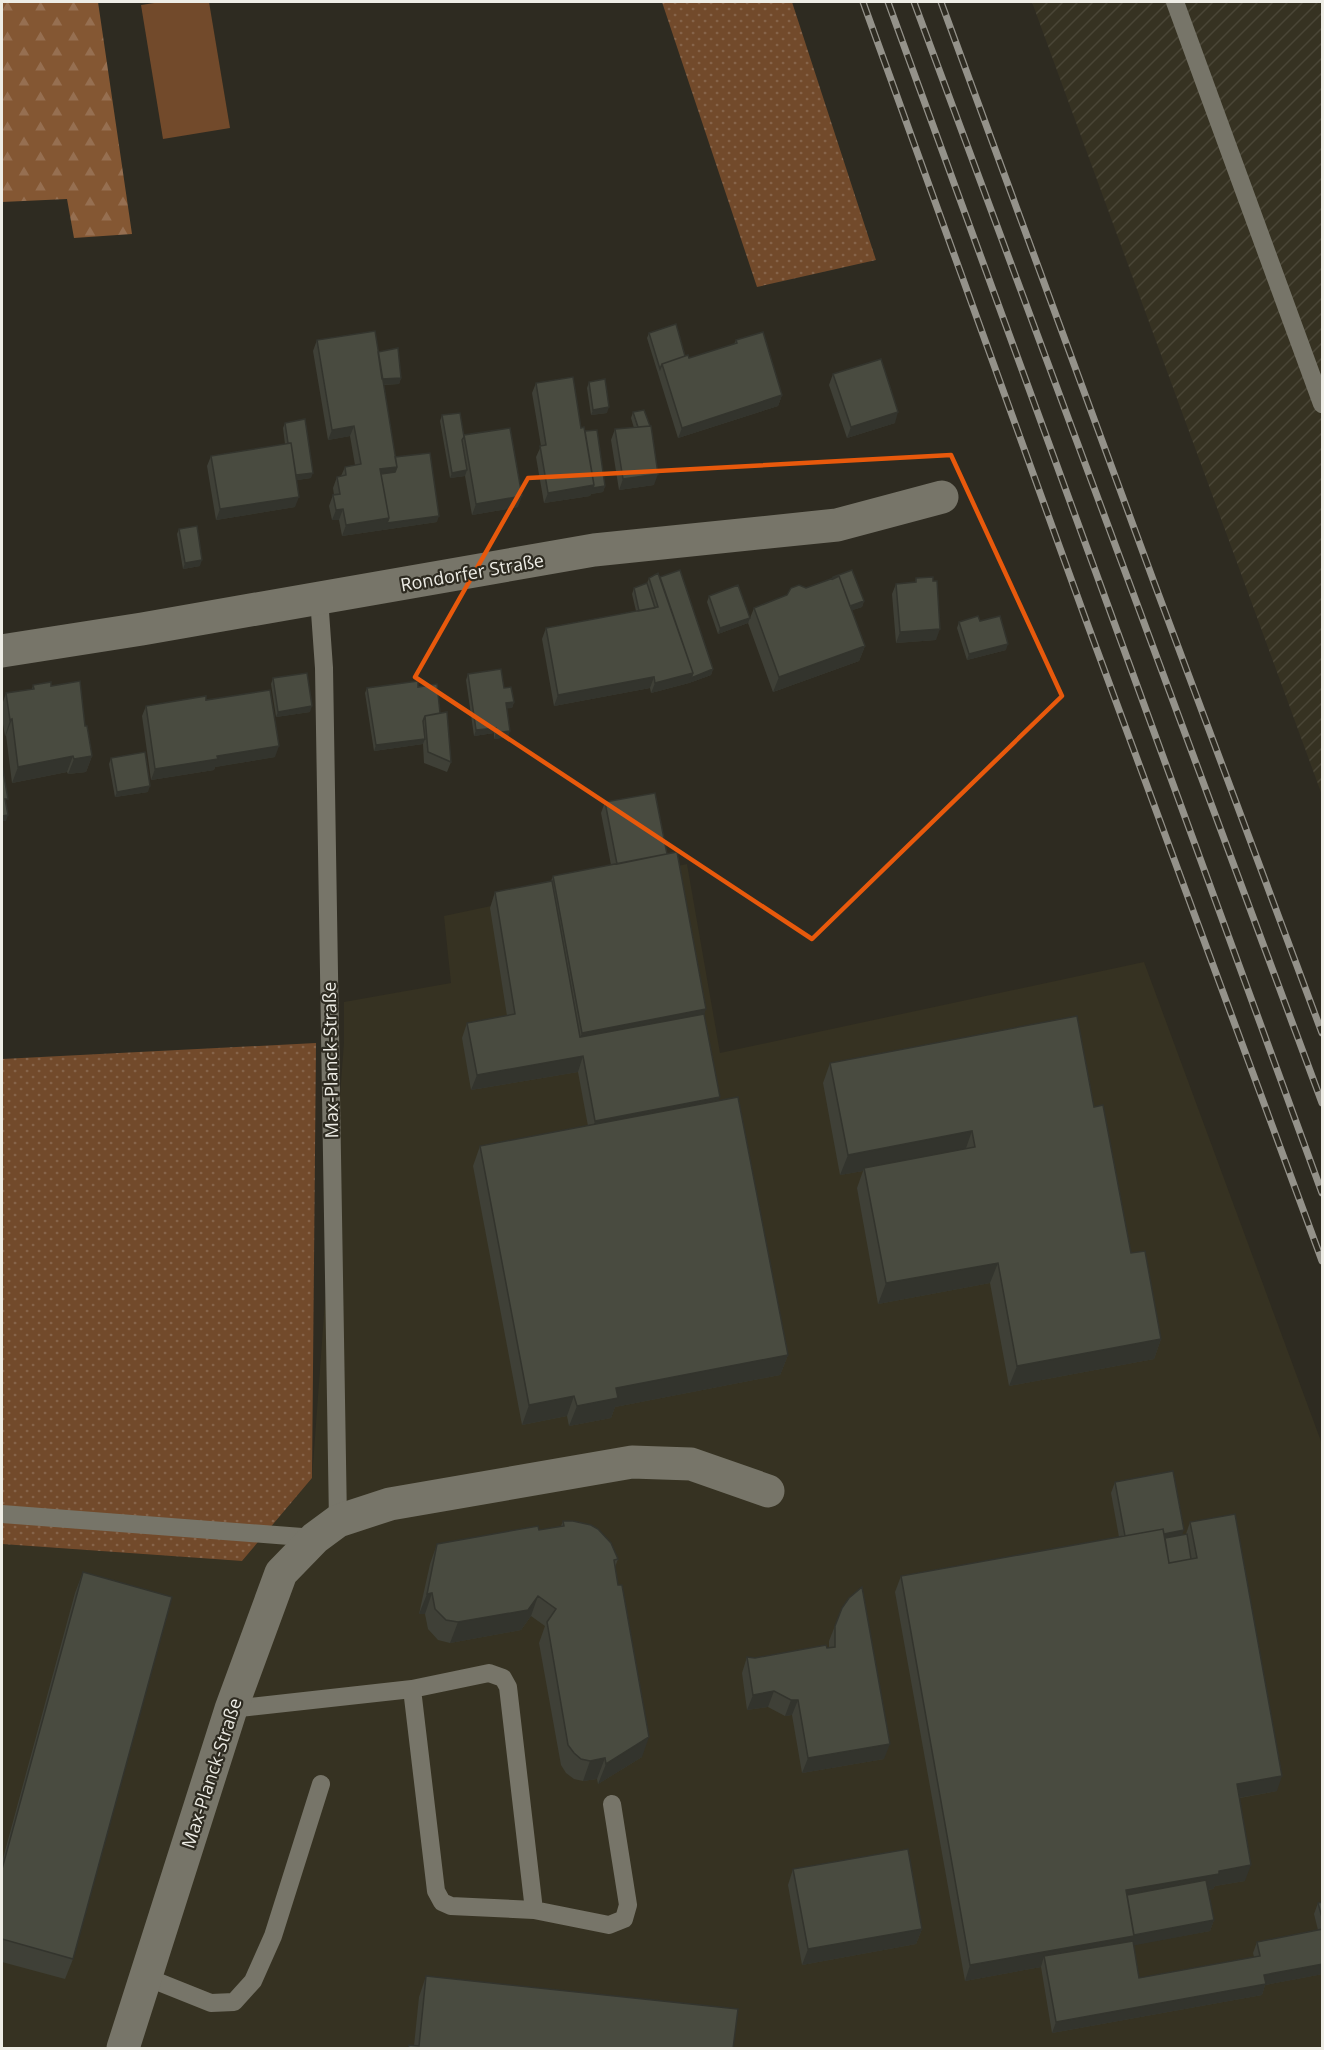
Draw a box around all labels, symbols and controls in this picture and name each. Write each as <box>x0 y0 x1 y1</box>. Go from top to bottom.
street label: Rondorfer Straße <box>398 548 546 596</box>
street label: Max-Planck-Straße <box>317 981 343 1139</box>
street label: Max-Planck-Straße <box>175 1695 247 1851</box>

